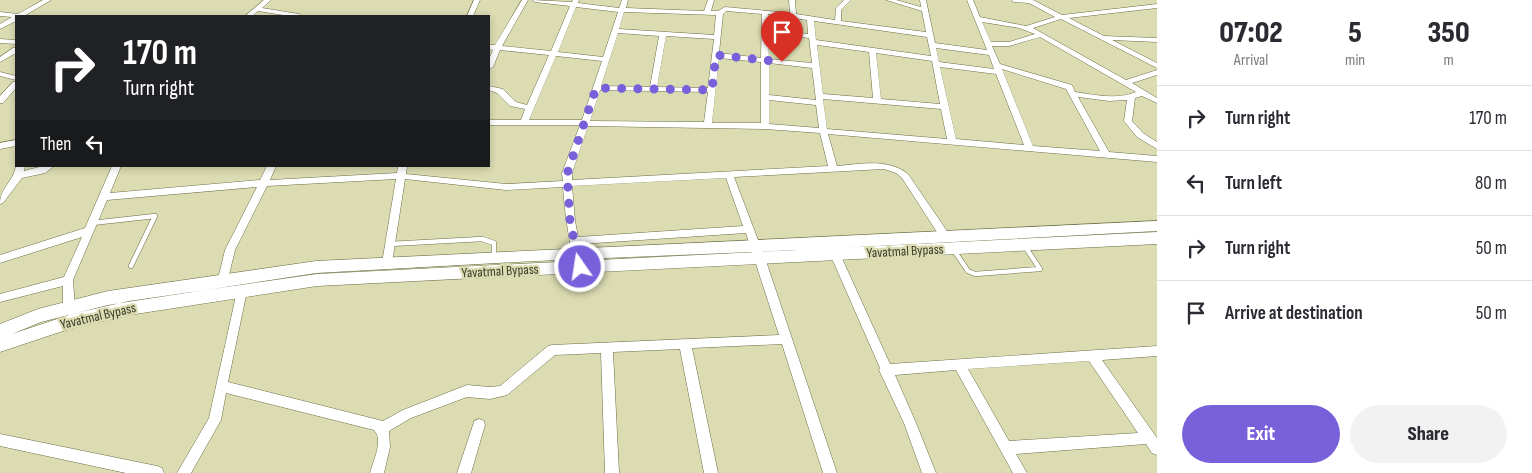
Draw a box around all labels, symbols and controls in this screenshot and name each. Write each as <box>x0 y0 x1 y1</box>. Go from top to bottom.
pin <box>761 11 803 62</box>
text: 07:02 <box>1219 15 1283 51</box>
text: 5 <box>1348 15 1362 51</box>
text: 350 <box>1428 15 1470 51</box>
icon: arrive <box>768 18 796 46</box>
text: 170 m <box>123 32 197 75</box>
icon: right <box>40 35 105 100</box>
text: Arrival <box>1234 51 1268 70</box>
text: min <box>1345 51 1365 70</box>
text: m <box>1443 51 1454 70</box>
text: Turn right <box>123 75 194 102</box>
icon: right <box>1182 104 1210 132</box>
text: Turn right <box>1225 107 1290 130</box>
text: 170 m <box>1469 107 1507 130</box>
icon: left <box>81 130 109 158</box>
text: Then <box>40 133 71 156</box>
icon: left <box>1182 169 1210 197</box>
text: Turn left <box>1225 172 1282 195</box>
text: 80 m <box>1475 172 1507 195</box>
icon: right <box>1182 234 1210 262</box>
text: Turn right <box>1225 237 1290 260</box>
text: 50 m <box>1476 237 1507 260</box>
position arrow <box>553 240 605 292</box>
street label: Yavatmal Bypass <box>866 240 944 262</box>
street label: Yavatmal Bypass <box>461 260 539 282</box>
street label: Yavatmal Bypass <box>58 299 138 333</box>
icon: arrive <box>1182 299 1210 327</box>
text: Arrive at destination <box>1225 302 1363 325</box>
text: 50 m <box>1476 302 1507 325</box>
button: Exit <box>1182 405 1340 463</box>
button: Share <box>1350 405 1507 463</box>

